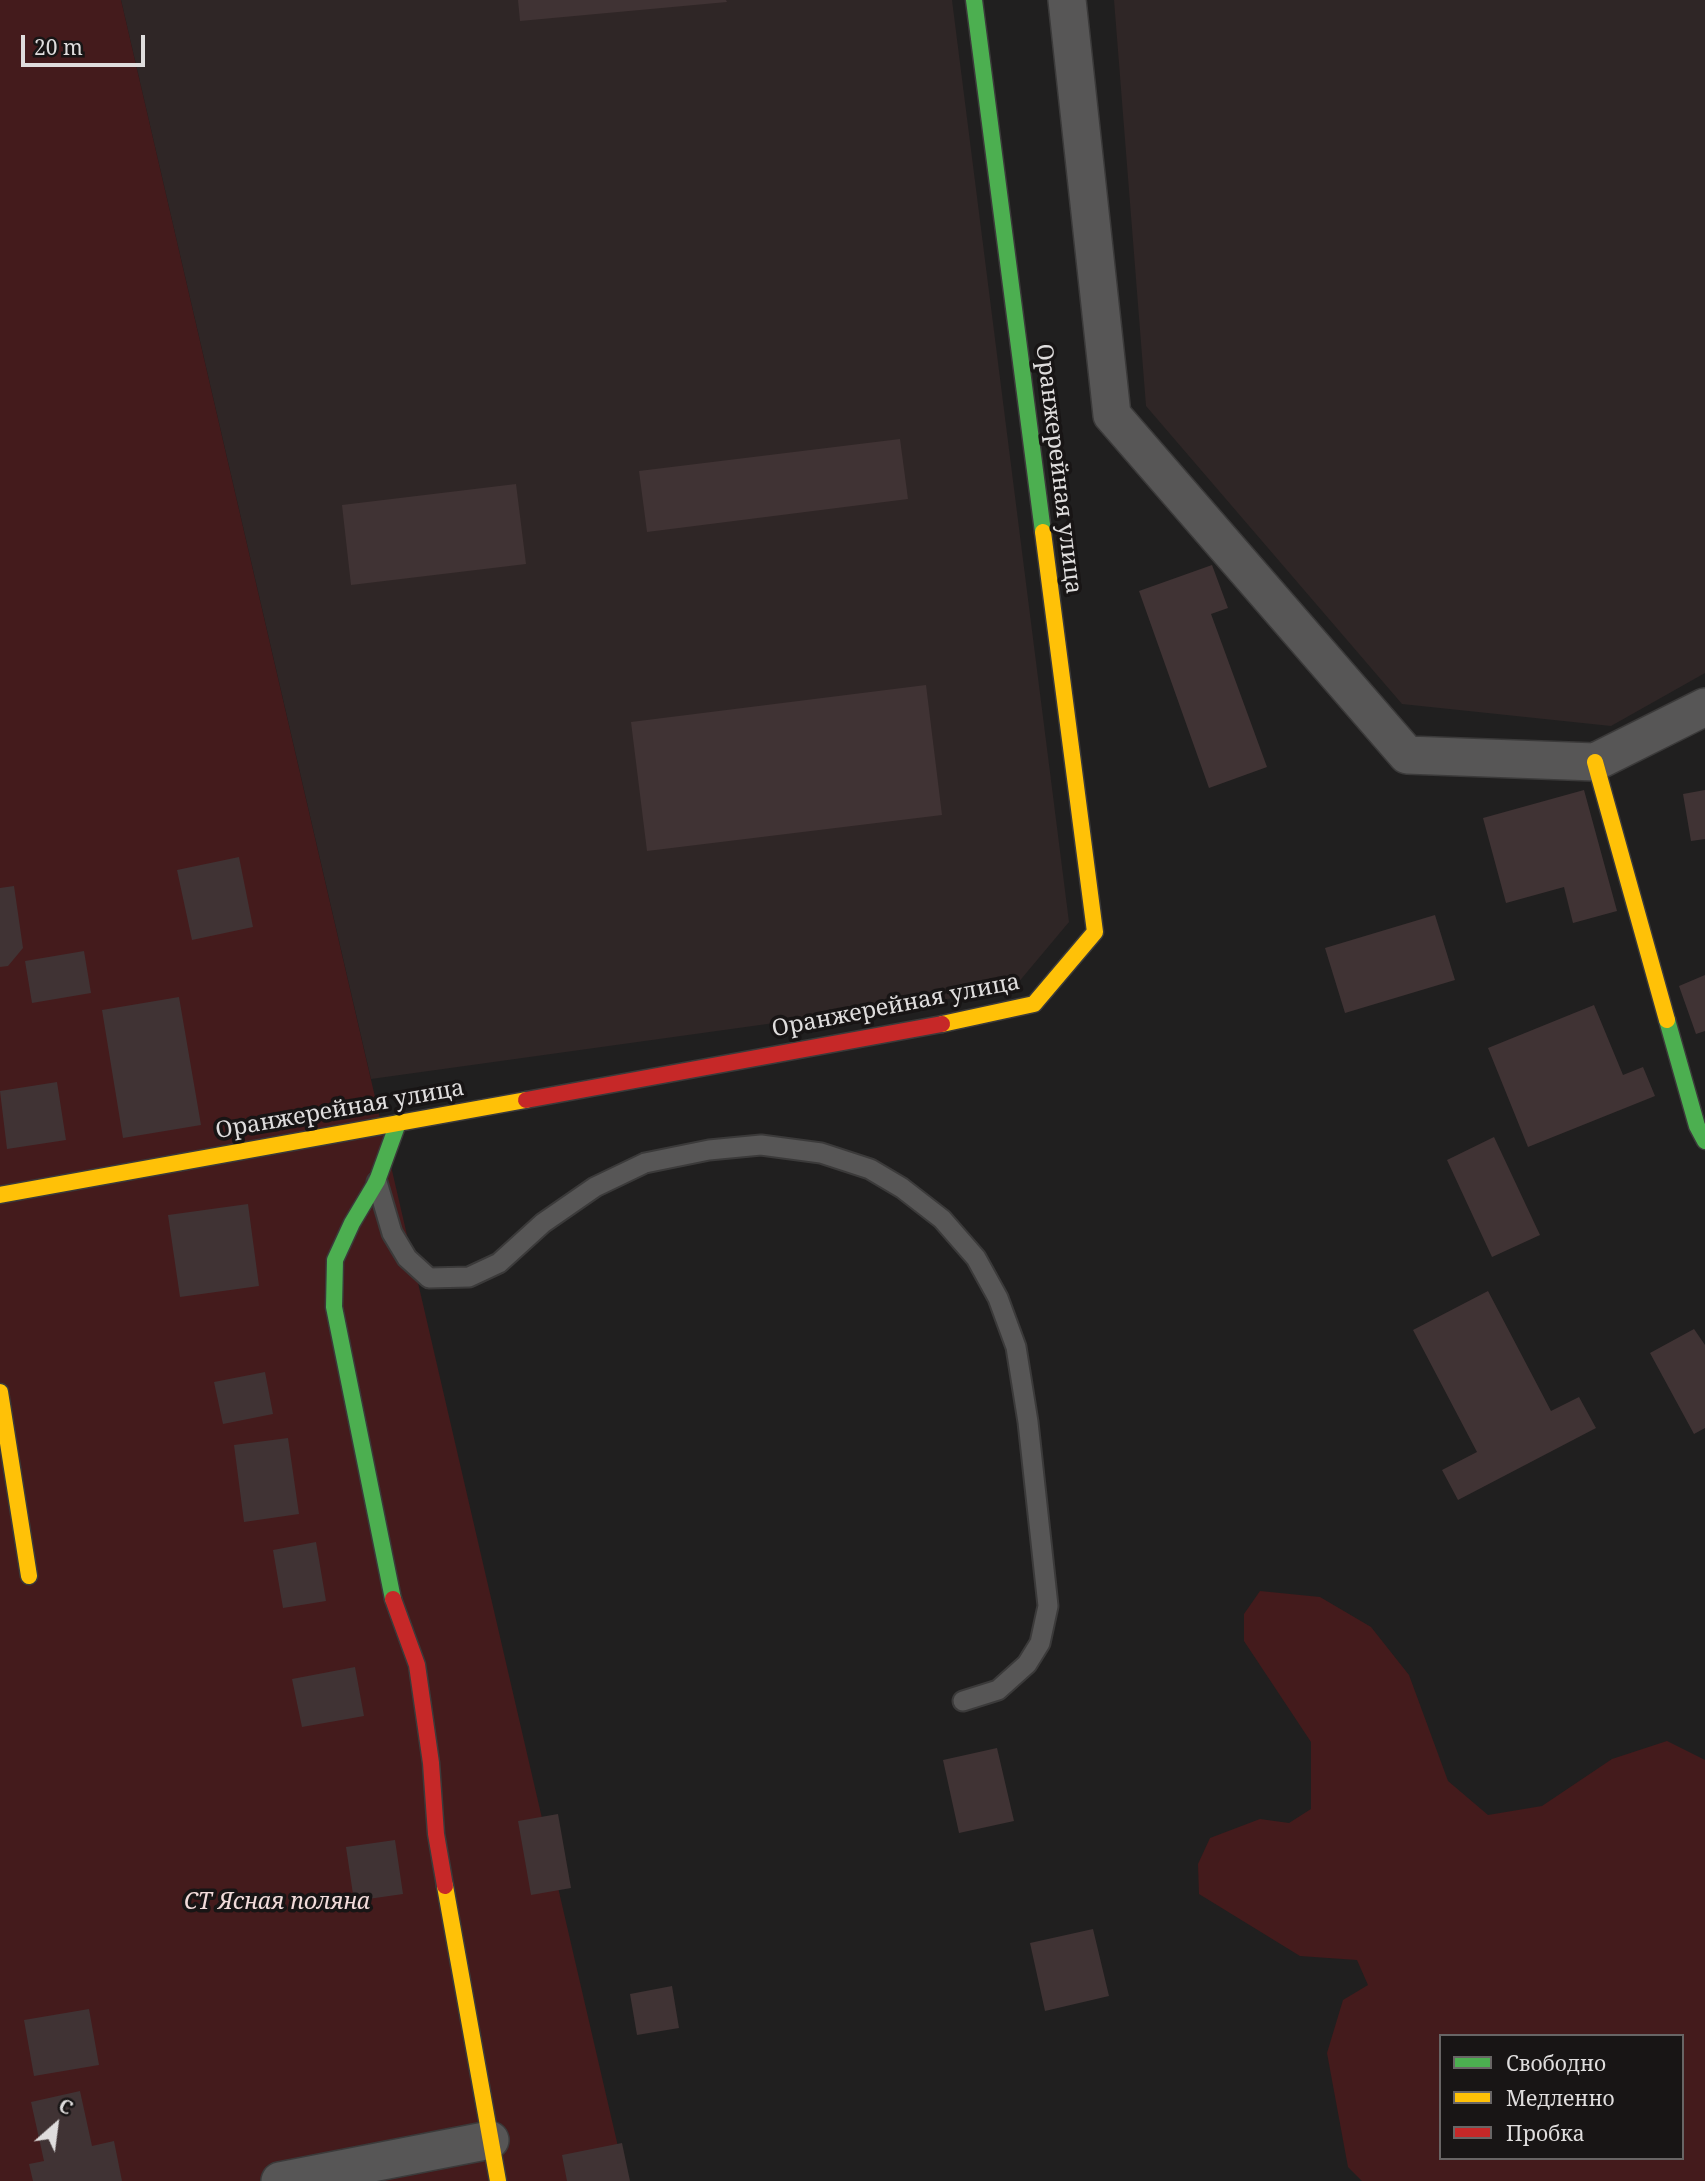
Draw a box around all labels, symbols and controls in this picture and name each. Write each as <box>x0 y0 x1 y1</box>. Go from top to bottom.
scale bar <box>24 21 149 65</box>
text: 20 m <box>34 33 83 61</box>
street label: Оранжерейная улица <box>1029 342 1087 596</box>
street label: Оранжерейная улица <box>770 968 1022 1044</box>
street label: Оранжерейная улица <box>214 1075 466 1145</box>
park label: СТ Ясная поляна <box>184 1888 370 1916</box>
legend <box>1439 2034 1684 2160</box>
text: Свободно <box>1506 2049 1606 2077</box>
text: Медленно <box>1506 2084 1615 2112</box>
north arrow <box>21 2090 91 2160</box>
text: С <box>54 2092 77 2121</box>
text: Пробка <box>1506 2119 1585 2147</box>

